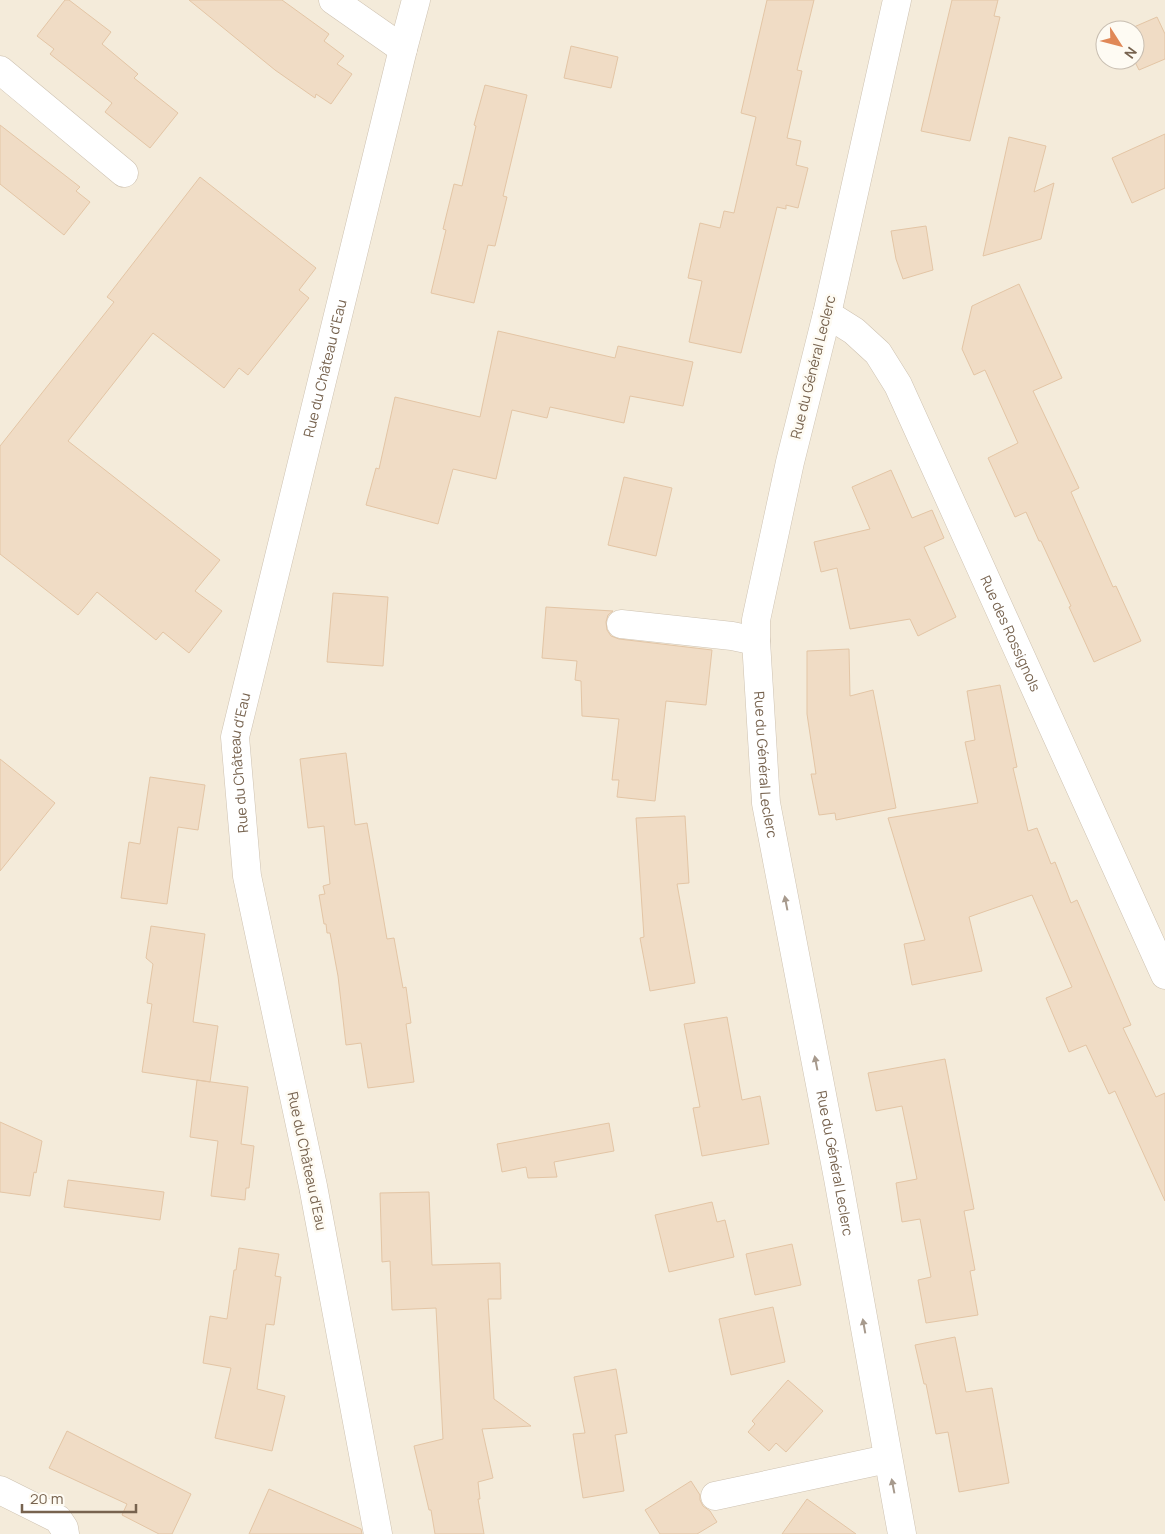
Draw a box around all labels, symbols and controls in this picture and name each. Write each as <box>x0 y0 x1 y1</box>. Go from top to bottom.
north arrow <box>1095 20 1145 70</box>
text: N <box>1120 43 1142 63</box>
street label: Rue du Général Leclerc <box>785 293 840 441</box>
street label: Rue du Château d'Eau <box>299 297 351 439</box>
street label: Rue des Rossignols <box>976 572 1045 694</box>
street label: Rue du Château d'Eau <box>225 691 254 834</box>
street label: Rue du Général Leclerc <box>750 691 783 840</box>
one-way arrow <box>781 895 789 911</box>
one-way arrow <box>812 1055 820 1071</box>
street label: Rue du Général Leclerc <box>812 1089 858 1238</box>
street label: Rue du Château d'Eau <box>284 1090 331 1232</box>
one-way arrow <box>860 1318 868 1334</box>
one-way arrow <box>888 1478 896 1494</box>
scale bar <box>22 1482 136 1514</box>
text: 20 m <box>30 1488 63 1509</box>

